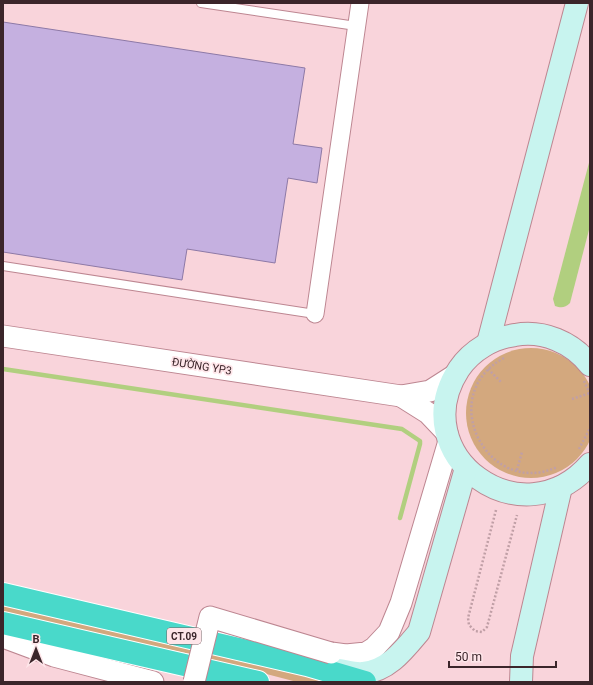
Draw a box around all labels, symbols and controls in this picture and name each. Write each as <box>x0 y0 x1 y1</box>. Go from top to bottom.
street label: ĐƯỜNG YP3 <box>171 355 233 378</box>
road number: CT.09 <box>167 628 201 644</box>
north arrow <box>16 629 56 669</box>
text: B <box>32 633 40 646</box>
scale bar <box>449 643 556 669</box>
text: 50 m <box>455 650 482 664</box>

